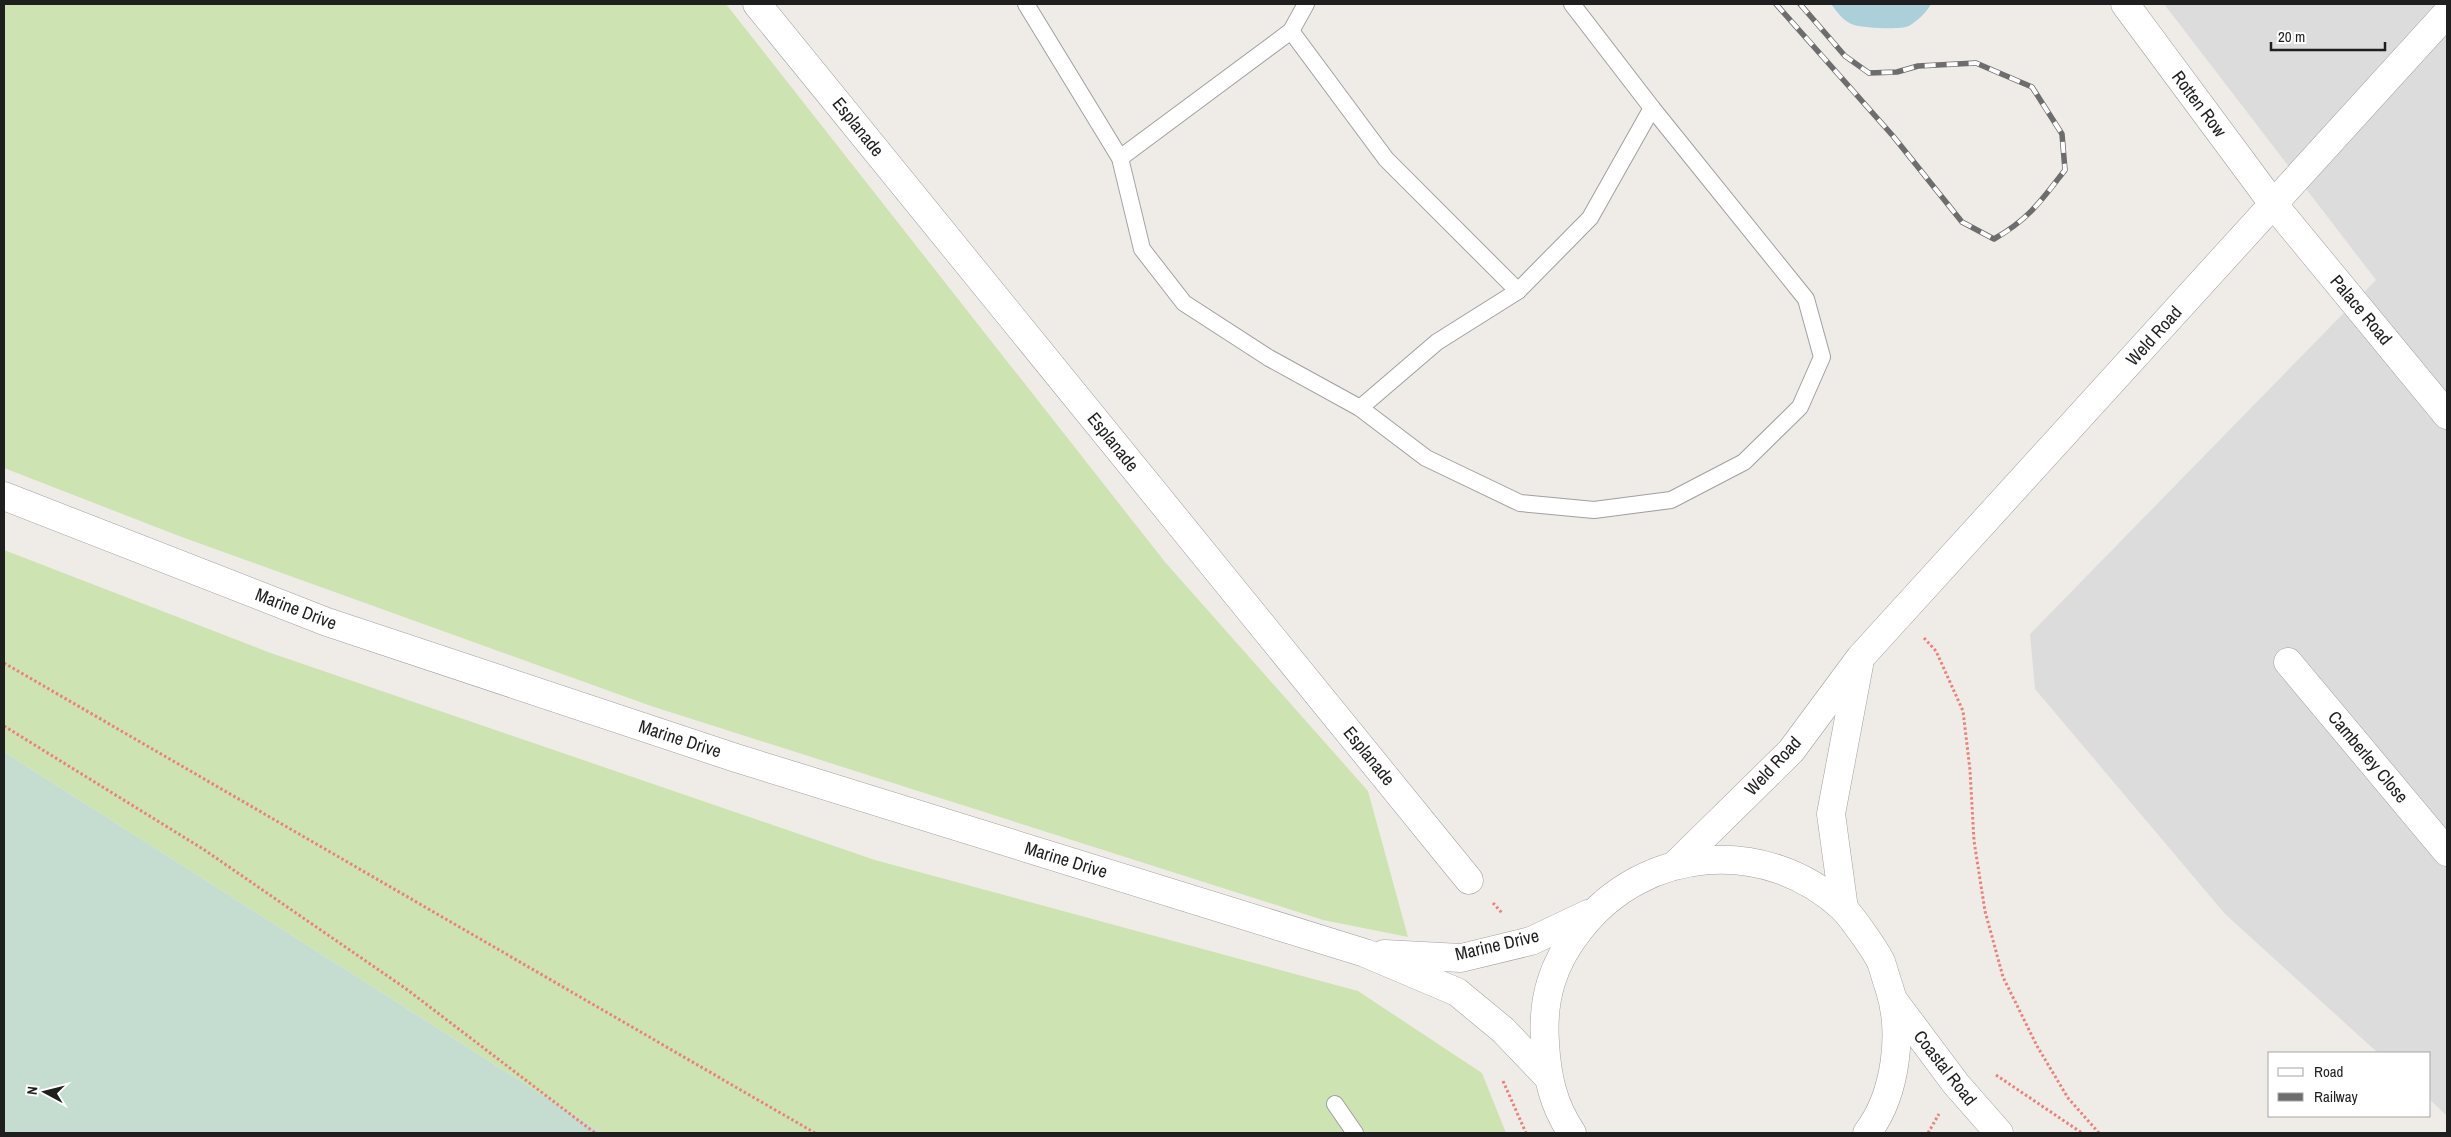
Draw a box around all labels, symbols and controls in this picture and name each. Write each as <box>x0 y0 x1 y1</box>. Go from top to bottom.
scale bar <box>2271 20 2385 52</box>
text: 20 m <box>2278 26 2305 47</box>
street label: Rotten Row <box>2166 65 2233 142</box>
street label: Esplanade <box>827 92 890 162</box>
street label: Palace Road <box>2325 269 2398 350</box>
street label: Weld Road <box>2120 300 2187 371</box>
street label: Esplanade <box>1082 407 1145 477</box>
street label: Marine Drive <box>252 582 340 635</box>
street label: Camberley Close <box>2322 705 2414 808</box>
street label: Marine Drive <box>636 713 725 764</box>
street label: Esplanade <box>1338 721 1401 791</box>
street label: Weld Road <box>1739 731 1807 801</box>
street label: Marine Drive <box>1022 835 1111 884</box>
street label: Marine Drive <box>1453 923 1541 966</box>
street label: Coastal Road <box>1908 1025 1983 1111</box>
legend <box>2268 1052 2431 1117</box>
text: Road <box>2314 1061 2343 1082</box>
north arrow <box>20 1067 70 1117</box>
text: N <box>23 1085 42 1096</box>
text: Railway <box>2314 1086 2359 1107</box>

